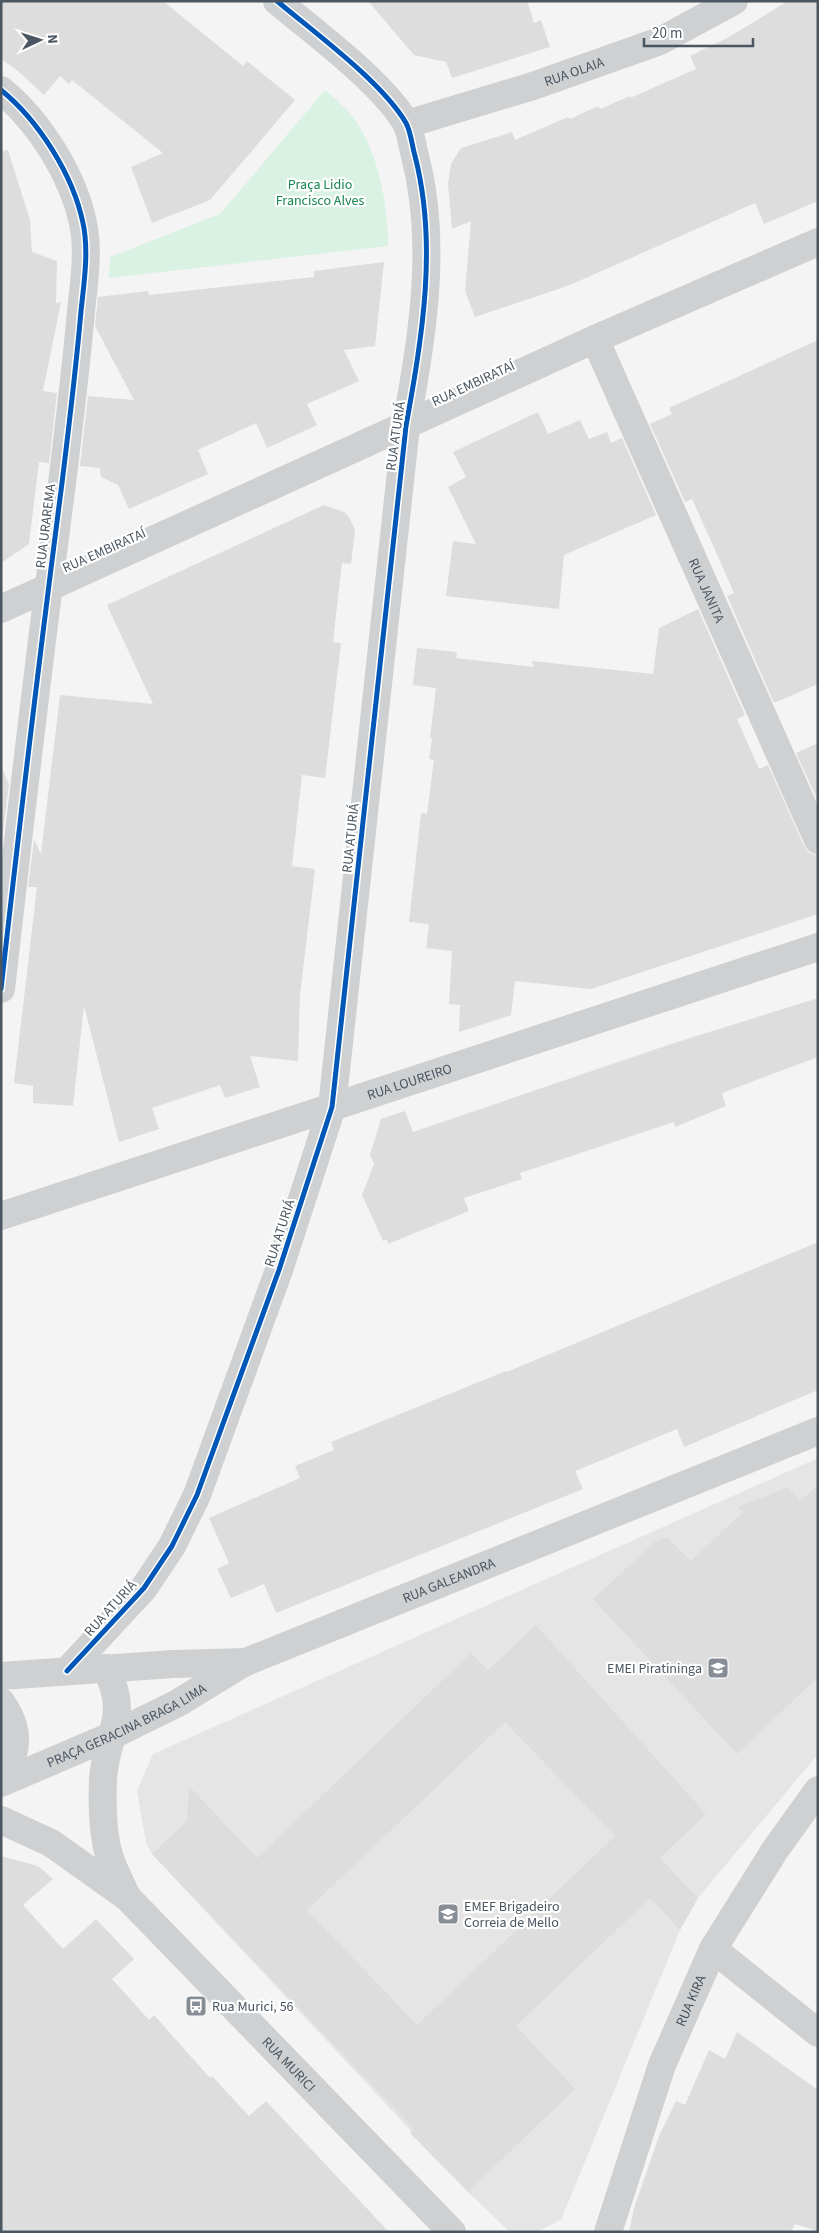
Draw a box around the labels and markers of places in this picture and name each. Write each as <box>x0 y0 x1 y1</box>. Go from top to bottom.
school or university icon: EMEI Piratininga <box>706 1656 730 1680</box>
place label: EMEI Piratininga <box>607 1659 702 1679</box>
place label: EMEF Brigadeiro Correia de Mello <box>464 1897 560 1933</box>
school or university icon: EMEF Brigadeiro Correia de Mello <box>436 1902 460 1926</box>
bus stop icon: Rua Murici, 56 <box>184 1994 208 2018</box>
place label: Rua Murici, 56 <box>212 1997 294 2017</box>

